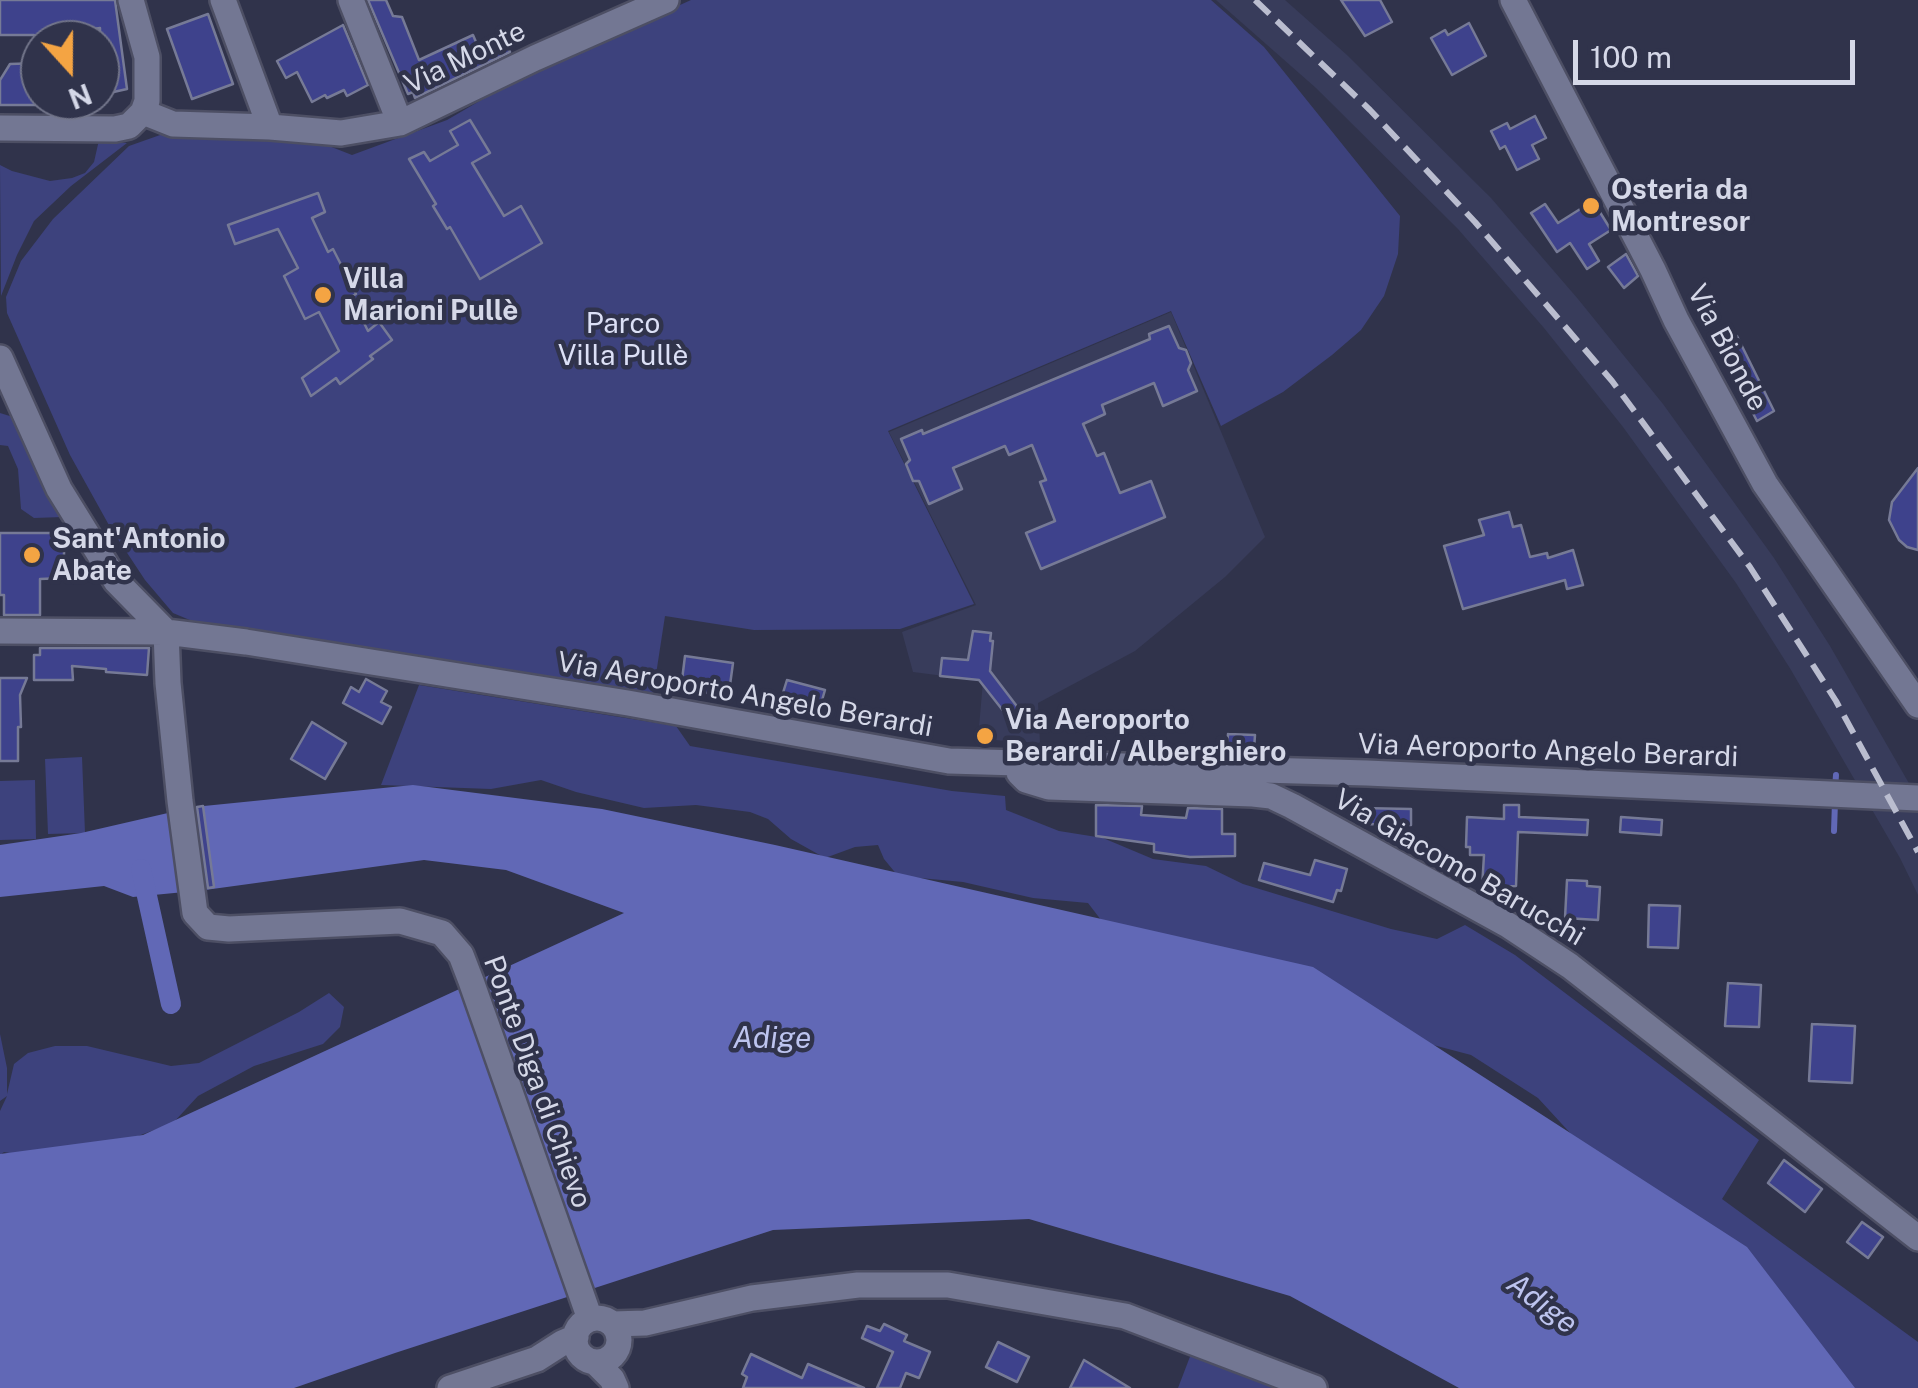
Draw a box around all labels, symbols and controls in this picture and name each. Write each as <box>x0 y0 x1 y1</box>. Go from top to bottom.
street label: Via Monte <box>399 14 531 102</box>
north arrow <box>20 20 120 120</box>
scale bar <box>1578 20 1860 82</box>
text: 100 m <box>1590 39 1672 75</box>
text: N <box>64 77 96 116</box>
place label: Osteria da Montresor <box>1611 173 1750 239</box>
marker: Osteria da Montresor <box>1580 195 1602 217</box>
place label: Villa Marioni Pullè <box>343 262 518 328</box>
street label: Via Bionde <box>1680 279 1774 417</box>
marker: Villa Marioni Pullè <box>312 284 334 306</box>
park label: Parco Villa Pullè <box>558 307 688 373</box>
place label: Sant'Antonio Abate <box>52 522 226 588</box>
marker: Sant'Antonio Abate <box>21 544 43 566</box>
street label: Via Aeroporto Angelo Berardi <box>555 645 935 745</box>
place label: Via Aeroporto Berardi / Alberghiero <box>1005 703 1286 769</box>
marker: Via Aeroporto Berardi / Alberghiero <box>974 725 996 747</box>
street label: Via Aeroporto Angelo Berardi <box>1357 728 1739 774</box>
street label: Via Giacomo Barucchi <box>1328 783 1590 953</box>
street label: Ponte Diga di Chievo <box>476 951 598 1213</box>
water label: Adige <box>733 1021 811 1057</box>
water label: Adige <box>1500 1266 1584 1342</box>

